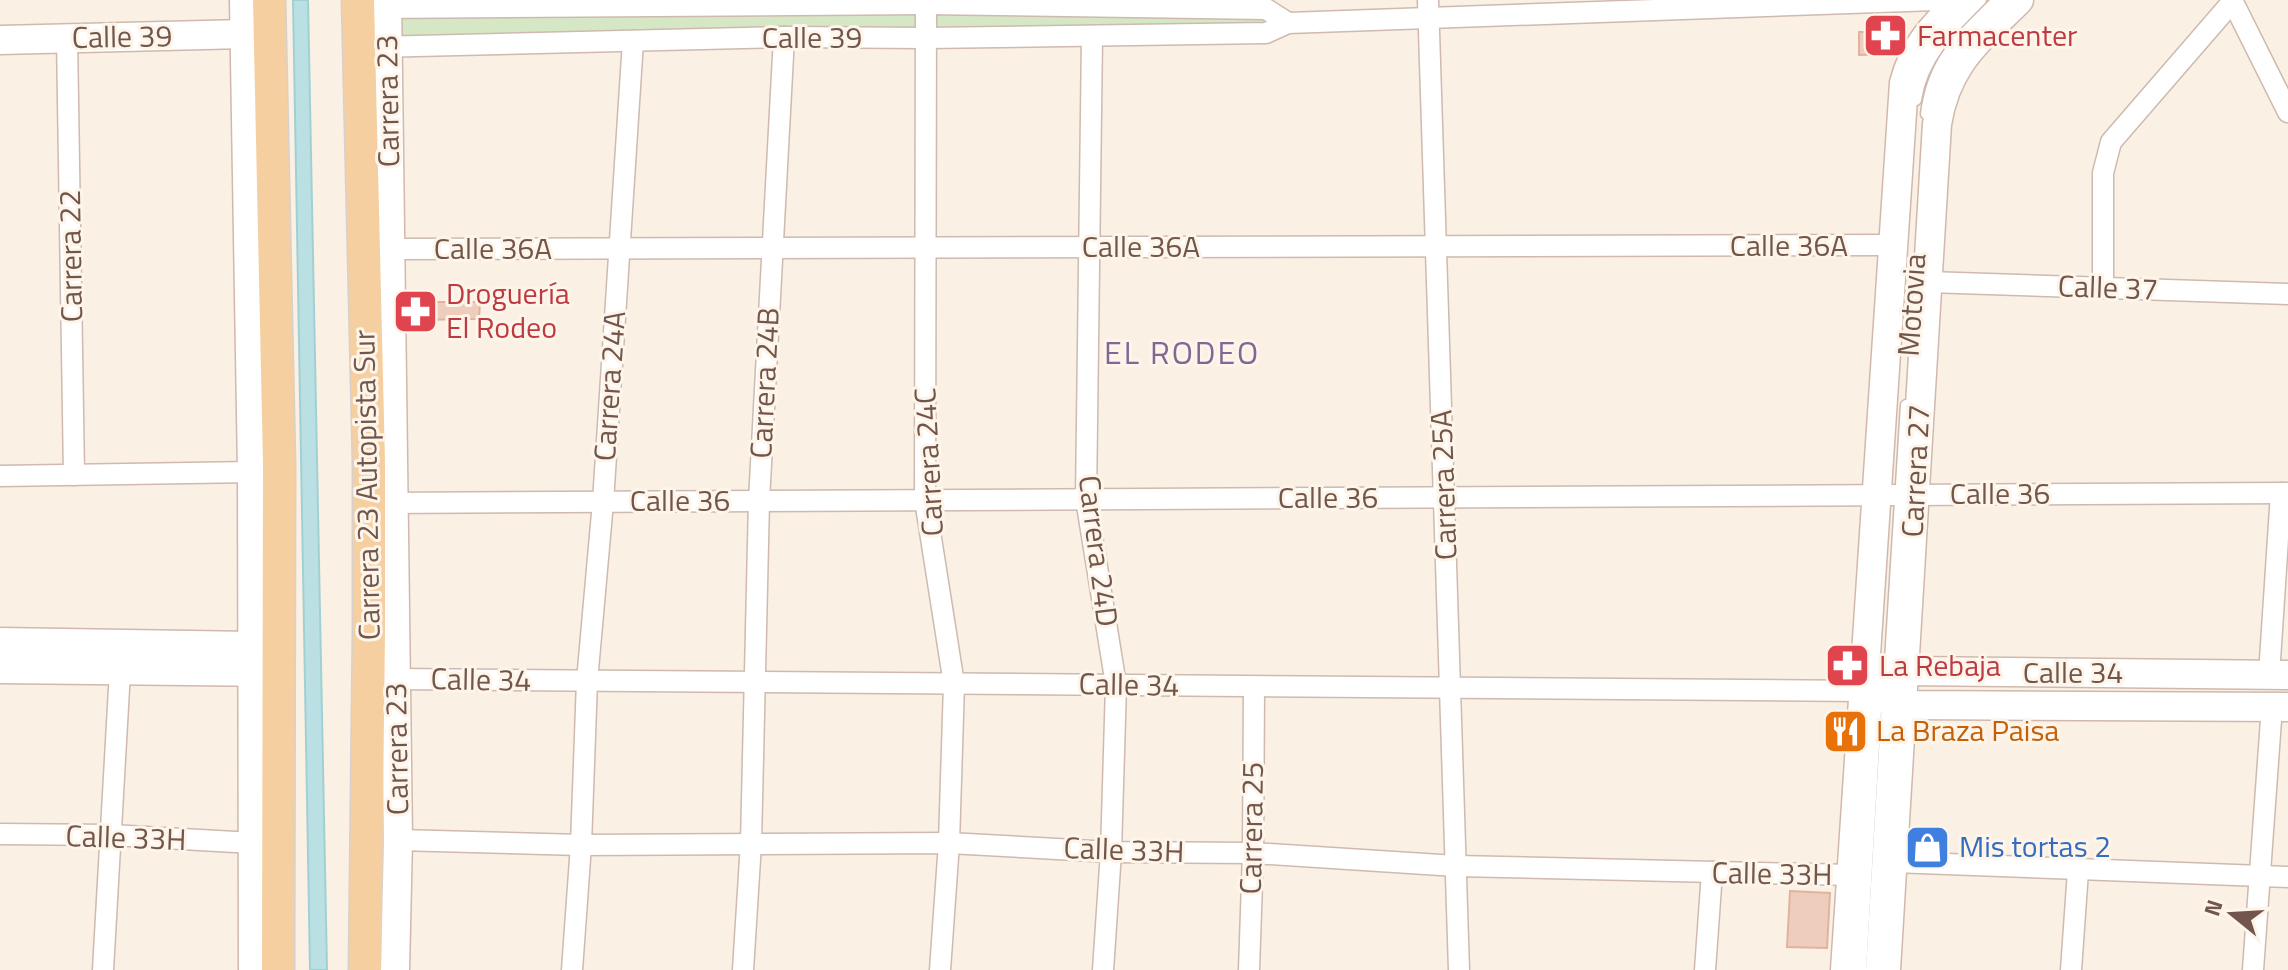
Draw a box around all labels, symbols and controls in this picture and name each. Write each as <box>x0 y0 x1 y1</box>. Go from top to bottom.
street label: Calle 39 <box>71 12 173 60</box>
pharmacy icon: Farmacenter <box>1862 12 1910 60</box>
place label: Farmacenter <box>1917 12 2077 58</box>
street label: Calle 39 <box>762 14 862 60</box>
street label: Carrera 23 <box>363 34 411 168</box>
street label: Carrera 22 <box>46 189 94 323</box>
street label: Calle 36A <box>1730 222 1848 268</box>
street label: Calle 36A <box>1082 223 1200 269</box>
street label: Calle 36A <box>434 225 552 271</box>
street label: Motovia <box>1884 252 1938 358</box>
street label: Calle 37 <box>2057 262 2159 312</box>
place label: Droguería El Rodeo <box>446 270 570 350</box>
pharmacy icon: Droguería El Rodeo <box>391 287 439 335</box>
street label: Carrera 24B <box>737 306 791 460</box>
street label: Carrera 24A <box>581 309 637 463</box>
district label: EL RODEO <box>1104 328 1260 376</box>
street label: Carrera 23 Autopista Sur <box>340 329 392 641</box>
street label: Carrera 24C <box>901 387 955 538</box>
street label: Carrera 27 <box>1889 404 1941 538</box>
street label: Carrera 25A <box>1417 409 1469 561</box>
street label: Calle 36 <box>1950 470 2050 516</box>
street label: Carrera 24D <box>1067 473 1131 629</box>
street label: Calle 36 <box>1278 474 1378 520</box>
street label: Calle 36 <box>630 477 730 523</box>
pharmacy icon: La Rebaja <box>1824 642 1872 690</box>
place label: La Rebaja <box>1879 642 2001 688</box>
street label: Calle 34 <box>2023 649 2123 695</box>
street label: Calle 34 <box>430 655 532 703</box>
street label: Calle 34 <box>1078 660 1180 708</box>
street label: Carrera 23 <box>372 682 420 816</box>
restaurant icon: La Braza Paisa <box>1821 707 1869 755</box>
place label: La Braza Paisa <box>1876 707 2059 753</box>
street label: Carrera 25 <box>1227 761 1275 895</box>
street label: Calle 33H <box>65 812 187 862</box>
shop icon: Mis tortas 2 <box>1904 823 1952 871</box>
place label: Mis tortas 2 <box>1959 823 2111 869</box>
street label: Calle 33H <box>1063 824 1185 874</box>
street label: Calle 33H <box>1711 849 1833 897</box>
north arrow <box>2192 874 2272 954</box>
text: N <box>2194 895 2232 920</box>

